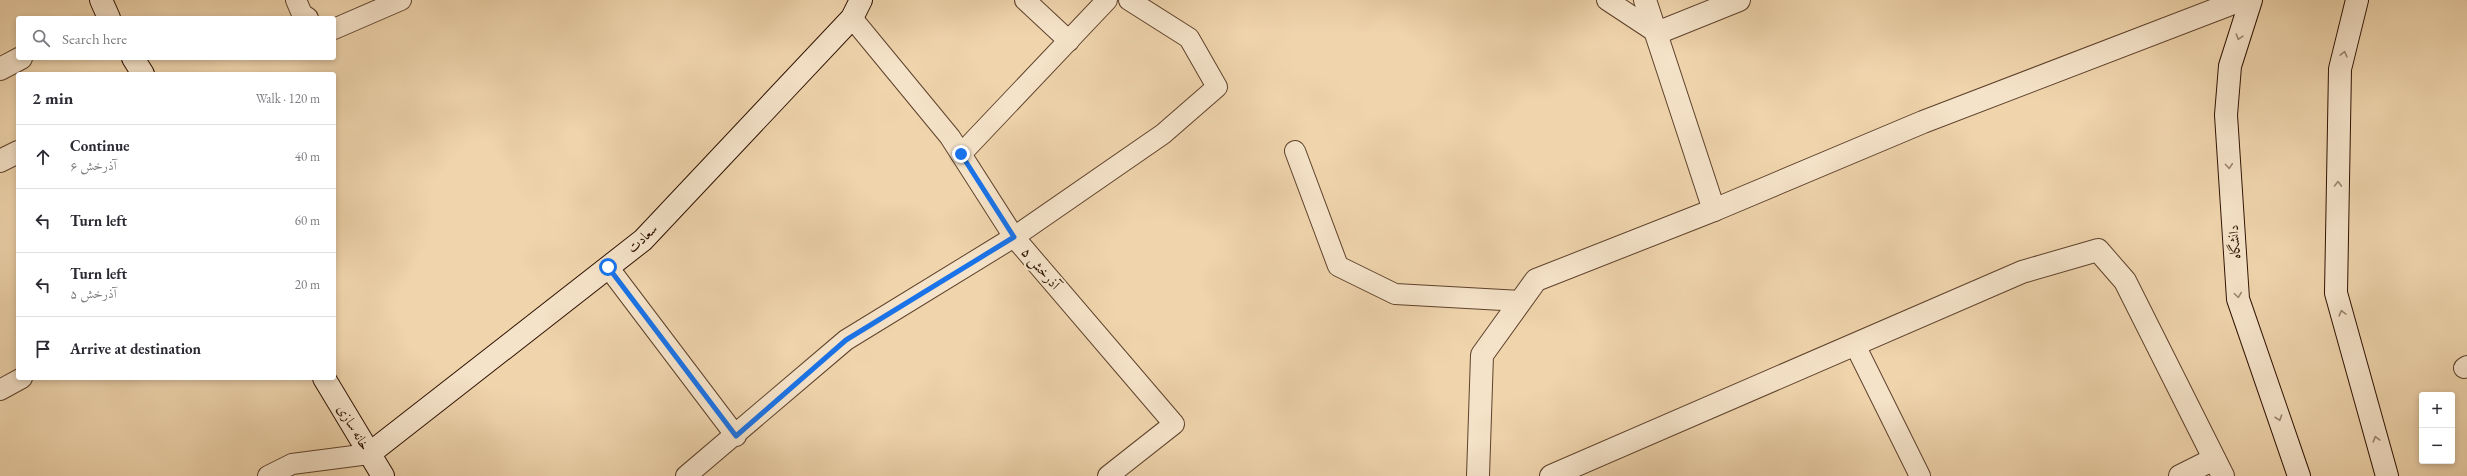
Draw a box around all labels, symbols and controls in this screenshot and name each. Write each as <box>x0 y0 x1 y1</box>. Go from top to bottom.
search box <box>16 16 336 60</box>
icon: search <box>30 27 52 49</box>
text: Search here <box>62 29 127 48</box>
one-way arrow <box>2235 34 2244 41</box>
one-way arrow <box>2339 51 2347 58</box>
text: 2 min <box>32 87 73 109</box>
text: Walk · 120 m <box>256 90 320 107</box>
text: Continue <box>70 136 130 155</box>
route end <box>952 145 970 163</box>
icon: ahead <box>32 146 54 168</box>
text: 40 m <box>295 148 320 165</box>
text: آذرخش ۶ <box>70 157 117 174</box>
one-way arrow <box>2225 163 2234 169</box>
one-way arrow <box>2334 181 2342 187</box>
icon: left <box>32 210 54 232</box>
text: Turn left <box>70 211 127 230</box>
text: 60 m <box>295 212 320 229</box>
street label: سعادت <box>623 219 661 257</box>
street label: دانشگاه <box>2224 224 2244 260</box>
street label: آذرخش ۵ <box>1017 243 1066 295</box>
route start <box>599 258 617 276</box>
text: Turn left <box>70 264 127 283</box>
icon: left <box>32 274 54 296</box>
text: 20 m <box>295 276 320 293</box>
text: آذرخش ۵ <box>70 285 117 302</box>
one-way arrow <box>2233 292 2242 298</box>
one-way arrow <box>2338 310 2347 317</box>
icon: arrive <box>32 338 54 360</box>
text: Arrive at destination <box>70 339 201 358</box>
map controls <box>2419 392 2455 464</box>
button: + <box>2419 392 2455 428</box>
street label: خانه سازی <box>333 401 375 453</box>
one-way arrow <box>2275 415 2283 422</box>
button: − <box>2419 428 2455 464</box>
one-way arrow <box>2372 436 2381 443</box>

